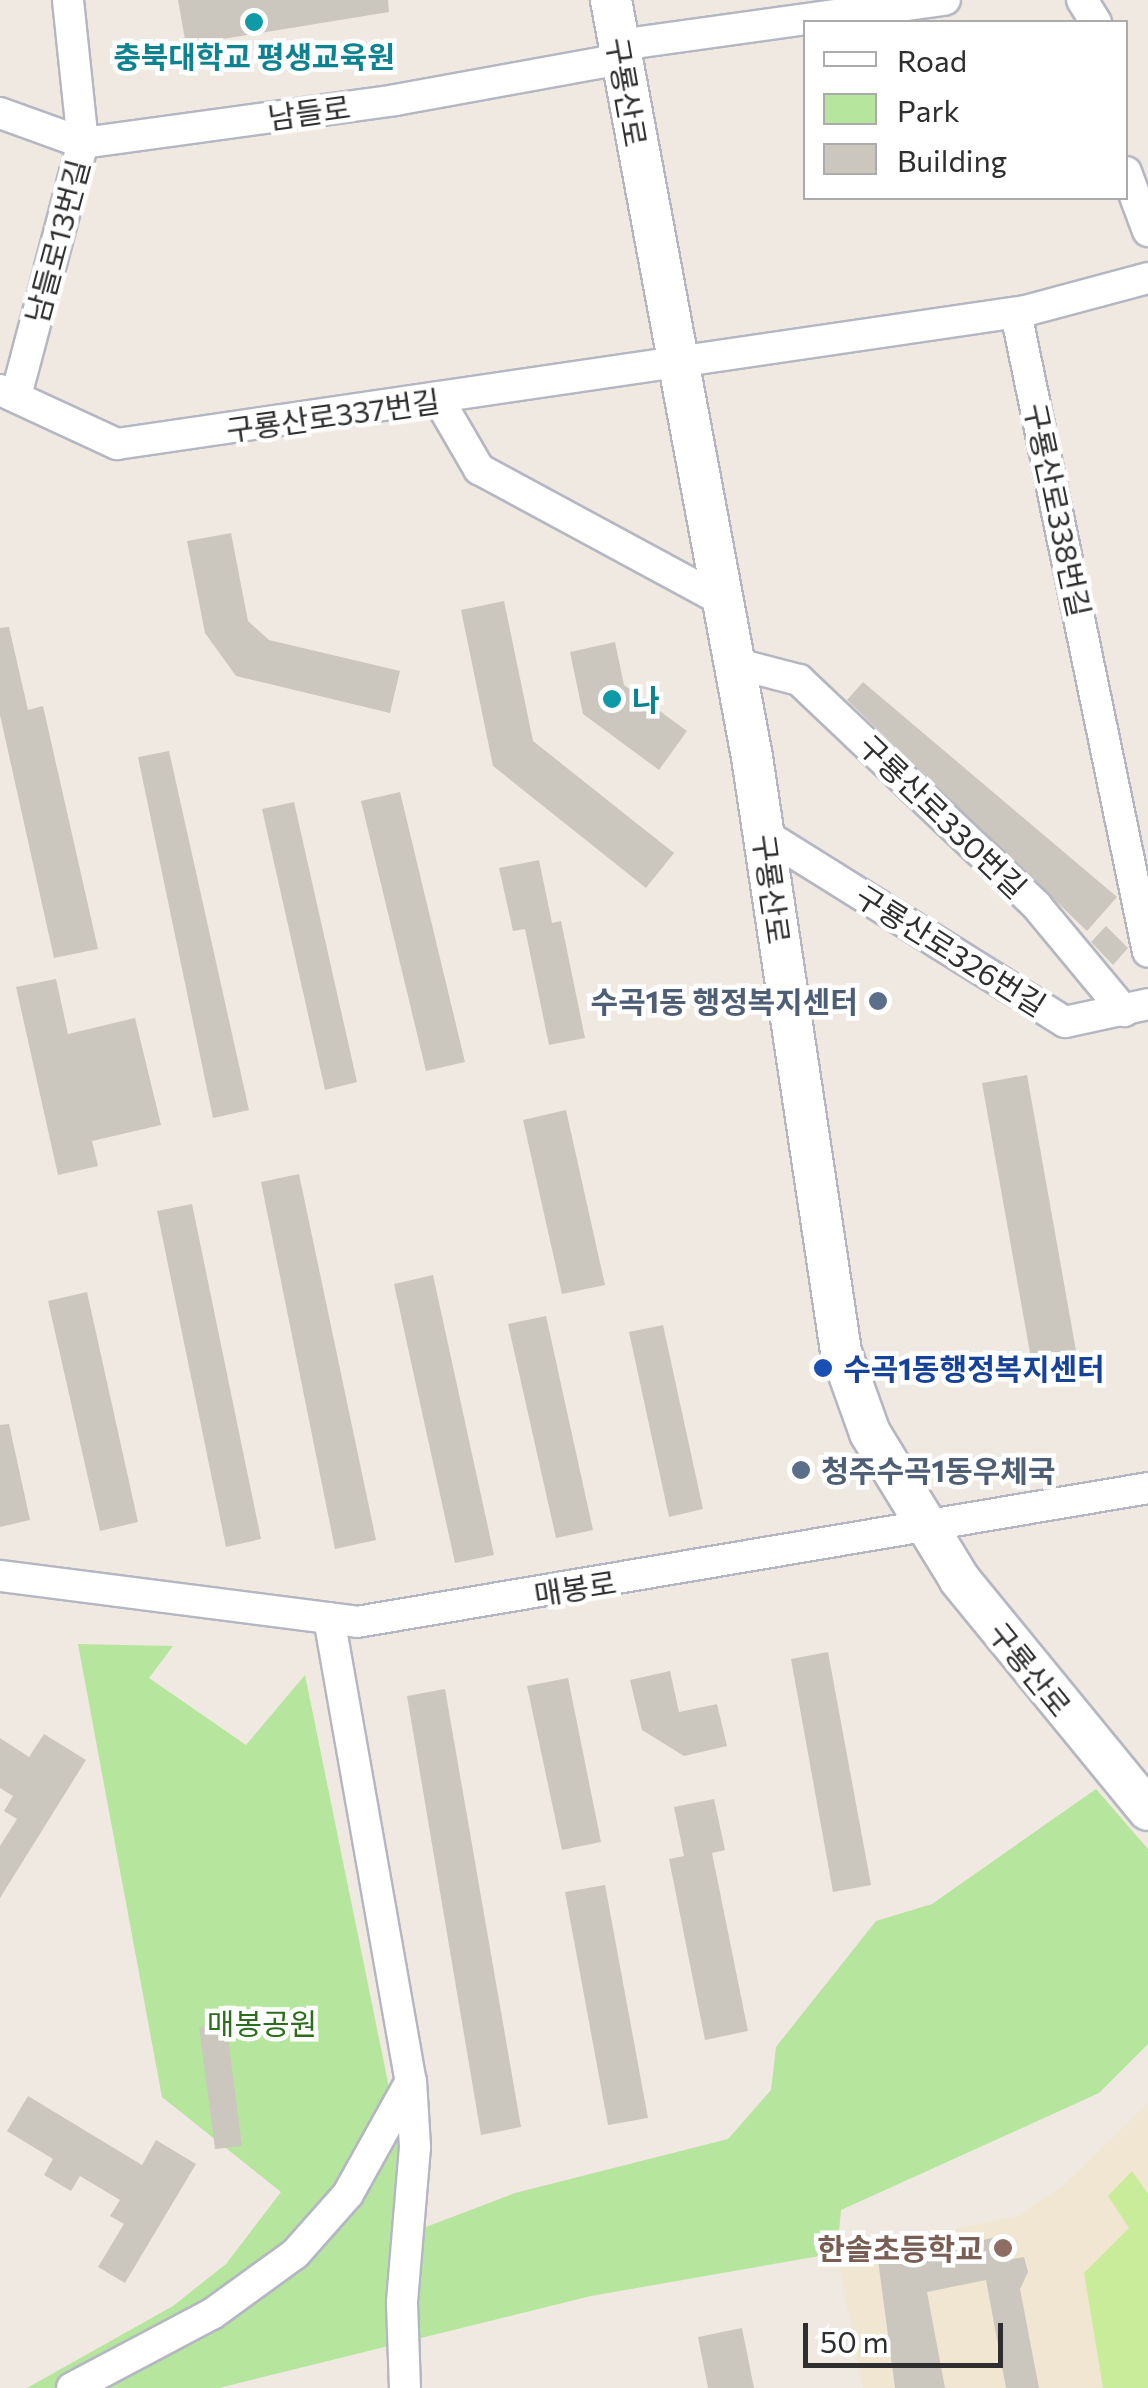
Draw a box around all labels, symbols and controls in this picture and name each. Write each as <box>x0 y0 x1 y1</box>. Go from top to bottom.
marker: 충북대학교 평생교육원 <box>243 11 265 33</box>
legend <box>803 20 1128 200</box>
street label: 구룡산로 <box>600 35 654 149</box>
place label: 충북대학교 평생교육원 <box>113 38 395 74</box>
text: Road <box>897 41 967 78</box>
street label: 남들로 <box>265 88 353 136</box>
text: Park <box>897 91 960 128</box>
text: Building <box>897 141 1007 178</box>
street label: 남들로13번길 <box>18 155 96 327</box>
street label: 구룡산로337번길 <box>224 382 442 448</box>
street label: 구룡산로338번길 <box>1018 400 1098 620</box>
place label: 나 <box>632 681 660 717</box>
marker: 나 <box>601 688 623 710</box>
street label: 구룡산로330번길 <box>852 727 1034 905</box>
street label: 구룡산로 <box>746 832 798 946</box>
street label: 구룡산로326번길 <box>849 877 1053 1023</box>
place label: 수곡1동 행정복지센터 <box>590 983 858 1019</box>
marker: 수곡1동 행정복지센터 <box>867 990 889 1012</box>
place label: 수곡1동행정복지센터 <box>843 1350 1105 1386</box>
marker: 수곡1동행정복지센터 <box>812 1357 834 1379</box>
place label: 청주수곡1동우체국 <box>821 1452 1055 1488</box>
marker: 청주수곡1동우체국 <box>790 1459 812 1481</box>
street label: 매봉로 <box>531 1564 619 1612</box>
street label: 구룡산로 <box>981 1615 1079 1723</box>
park label: 매봉공원 <box>207 2005 317 2041</box>
place label: 한솔초등학교 <box>817 2230 983 2266</box>
marker: 한솔초등학교 <box>992 2237 1014 2259</box>
scale bar <box>808 2303 1008 2365</box>
text: 50 m <box>820 2322 889 2359</box>

